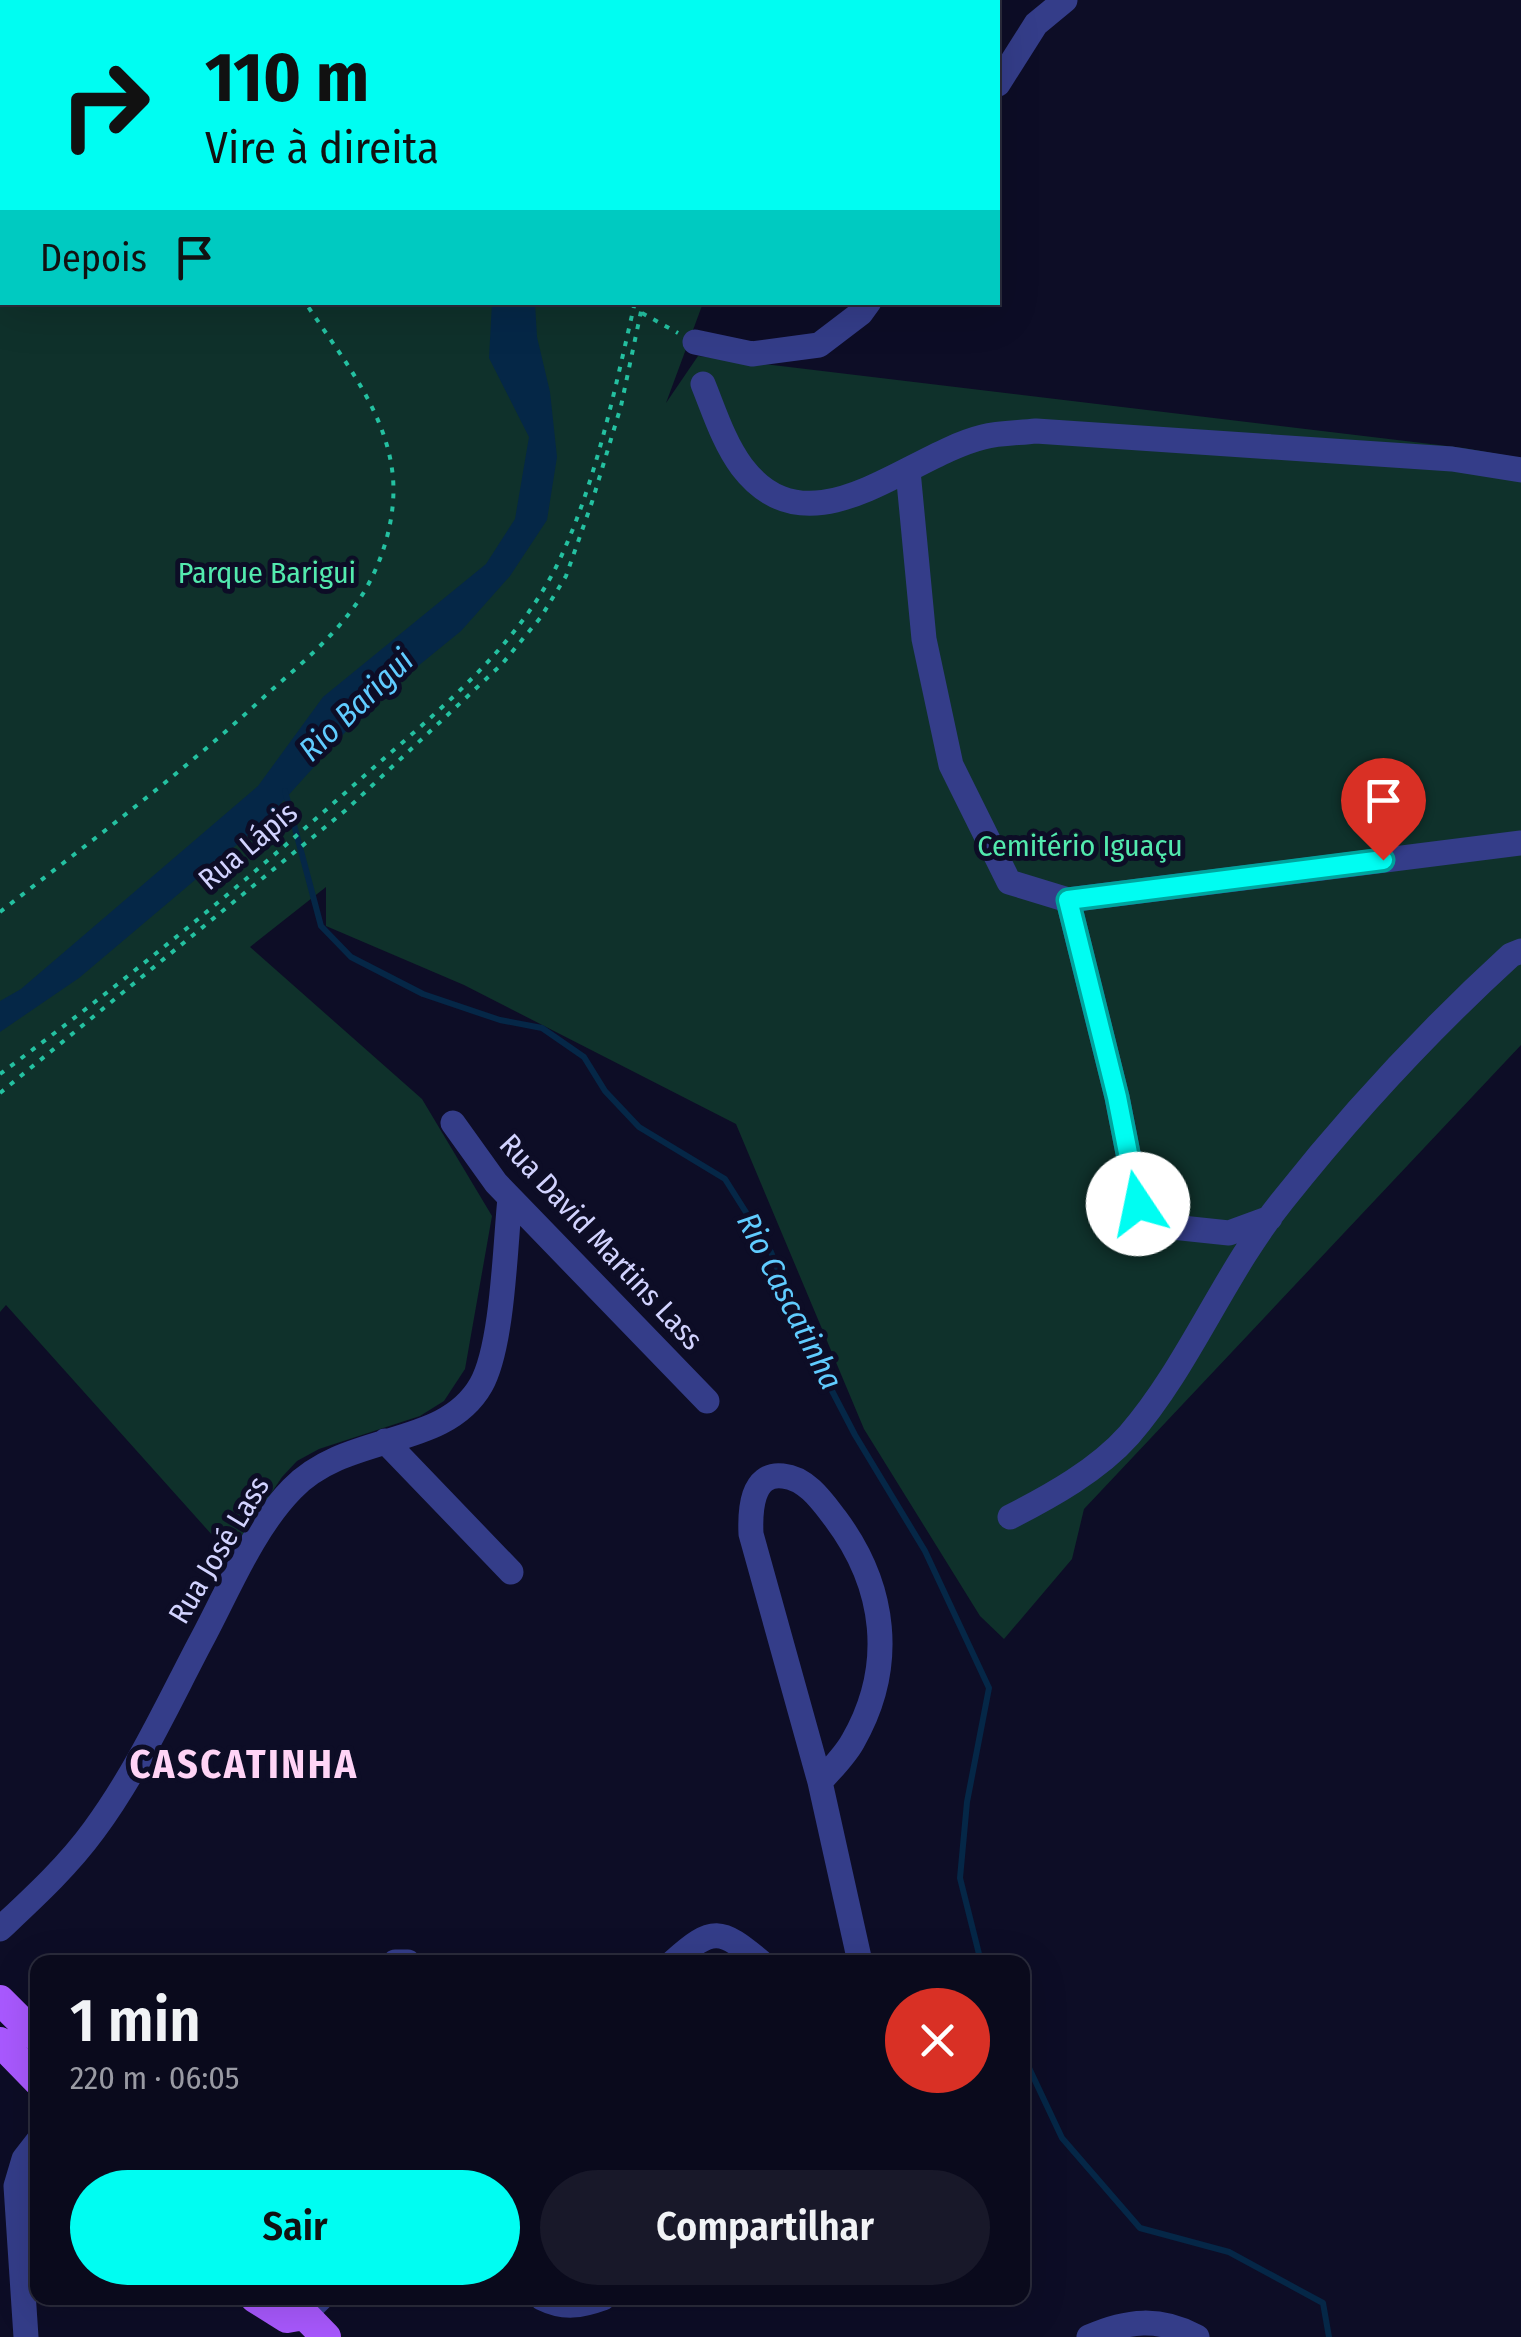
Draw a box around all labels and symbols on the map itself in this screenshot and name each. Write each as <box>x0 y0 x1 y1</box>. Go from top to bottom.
park label: Parque Barigui <box>178 555 356 591</box>
water label: Rio Barigui <box>291 641 421 769</box>
pin <box>1341 758 1426 861</box>
street label: Rua Lápis <box>191 794 305 898</box>
park label: Cemitério Iguaçu <box>977 828 1183 864</box>
street label: Rua David Martins Lass <box>492 1127 710 1357</box>
position arrow <box>1086 1152 1190 1256</box>
water label: Rio Cascatinha <box>729 1206 851 1396</box>
street label: Rua José Lass <box>161 1470 277 1630</box>
district label: CASCATINHA <box>129 1741 359 1789</box>

